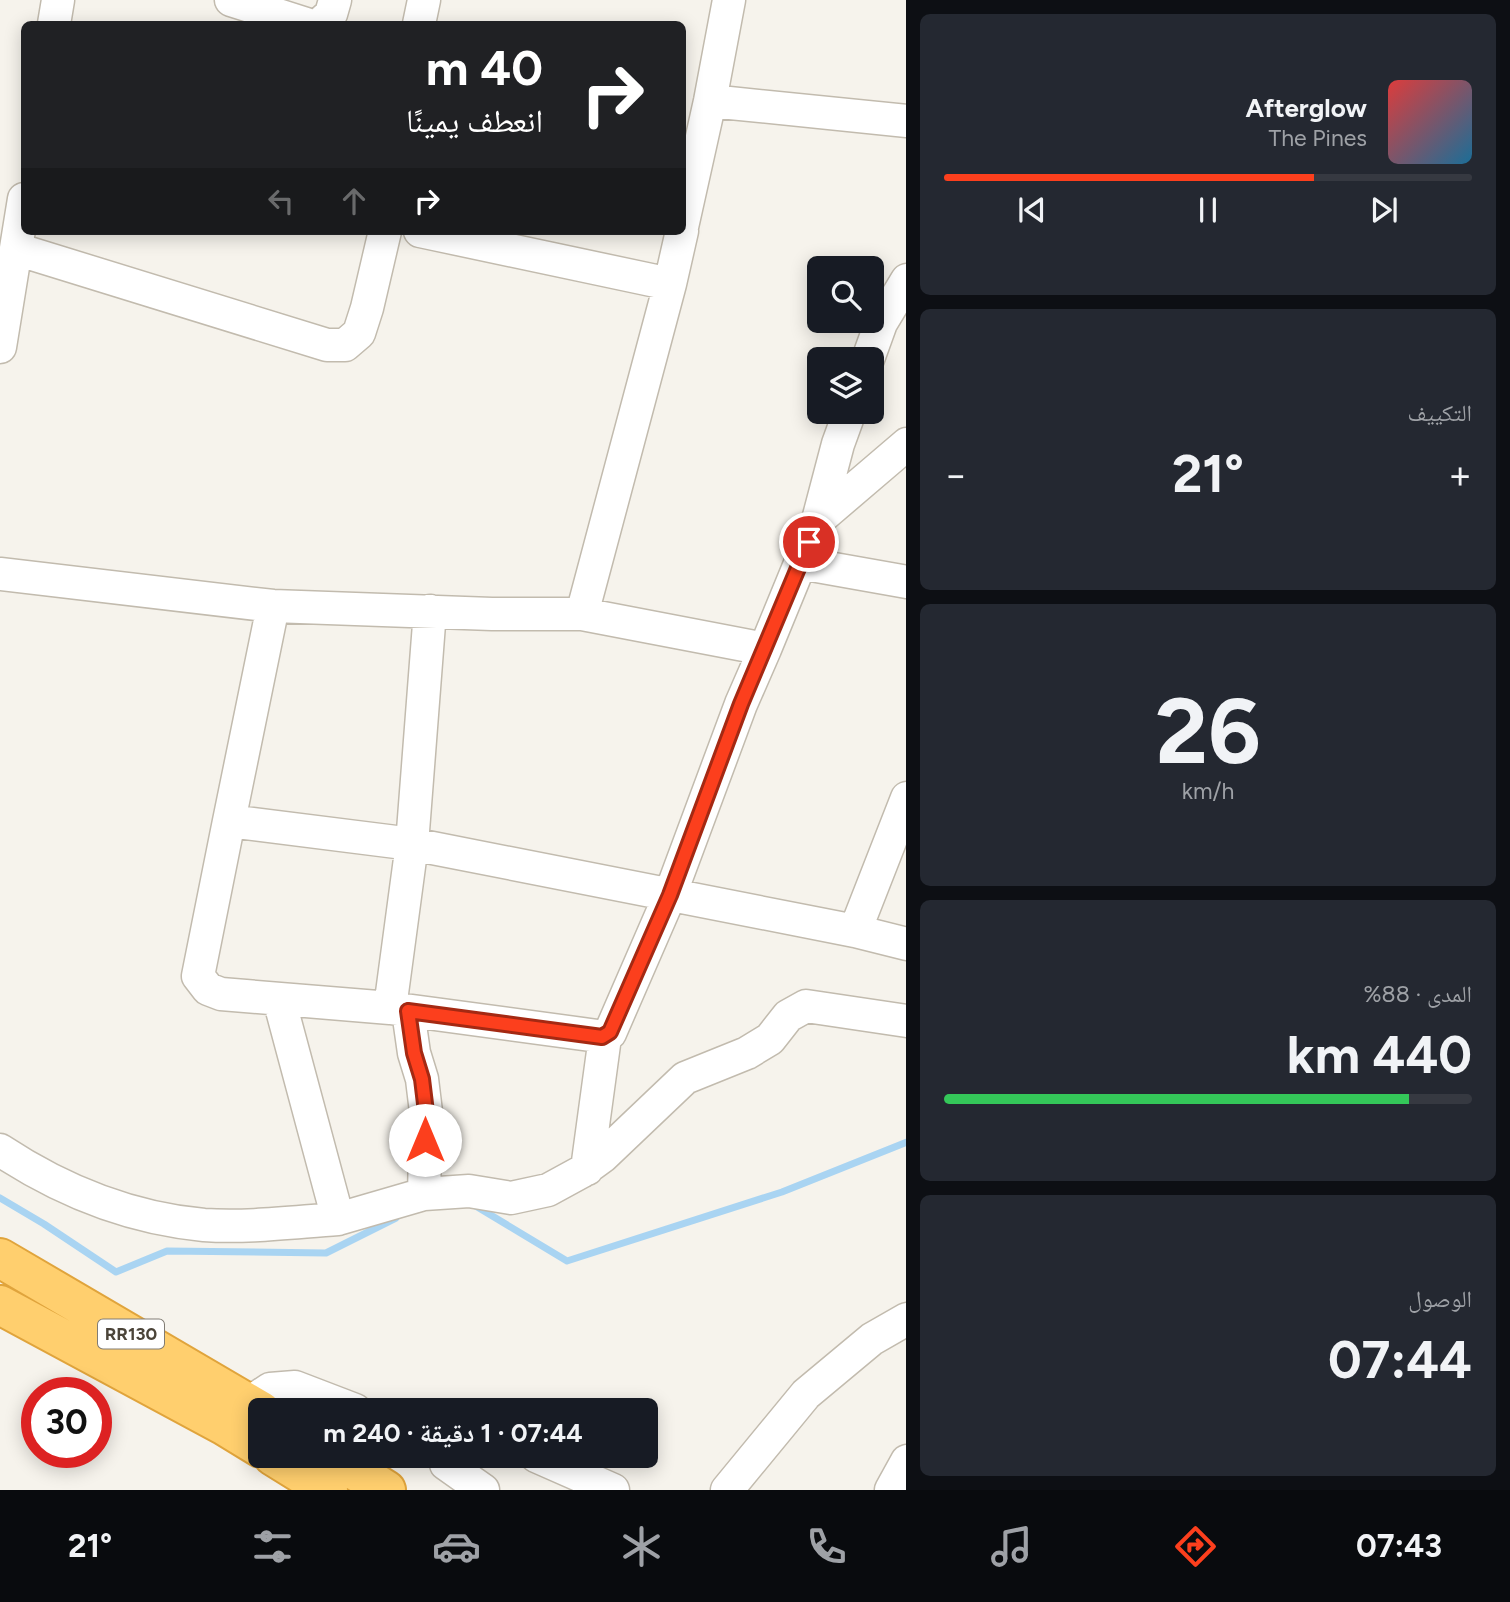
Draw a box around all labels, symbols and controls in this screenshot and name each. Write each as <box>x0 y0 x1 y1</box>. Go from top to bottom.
text: 40 m <box>426 38 543 97</box>
icon: right <box>567 49 658 140</box>
text: Afterglow <box>1245 92 1367 124</box>
text: انعطف يمينًا <box>406 102 543 140</box>
text: The Pines <box>1268 124 1367 152</box>
icon: left <box>262 182 300 220</box>
icon: ahead <box>335 182 373 220</box>
icon: right <box>408 182 446 220</box>
icon: previous <box>1013 191 1051 229</box>
icon: pause <box>1189 191 1227 229</box>
icon: next <box>1365 191 1403 229</box>
map controls <box>807 256 884 424</box>
button: search <box>807 256 884 333</box>
button: layers <box>807 347 884 424</box>
text: التكييف <box>1407 399 1472 427</box>
text: 21° <box>1172 443 1244 505</box>
text: − <box>944 452 968 498</box>
text: + <box>1448 452 1472 498</box>
pin <box>779 512 839 572</box>
icon: arrive <box>790 523 828 561</box>
text: 26 <box>1155 677 1261 786</box>
text: km/h <box>1182 777 1234 805</box>
text: المدى · 88% <box>1364 980 1472 1008</box>
text: 440 km <box>1287 1024 1472 1086</box>
position arrow <box>388 1103 462 1177</box>
text: الوصول <box>1408 1285 1472 1313</box>
road number: RR130 <box>98 1320 164 1349</box>
text: 07:44 <box>1328 1329 1472 1391</box>
speed limit sign: 30 <box>21 1377 112 1468</box>
text: 07:44 · 1 دقيقة · 240 m <box>323 1417 583 1449</box>
icon: filters <box>248 1522 297 1571</box>
icon: car <box>432 1522 481 1571</box>
icon: climate <box>617 1522 666 1571</box>
icon: phone <box>802 1522 851 1571</box>
icon: music <box>987 1522 1036 1571</box>
icon: directions <box>1171 1522 1220 1571</box>
text: 21° <box>68 1527 112 1565</box>
text: 07:43 <box>1356 1527 1442 1565</box>

